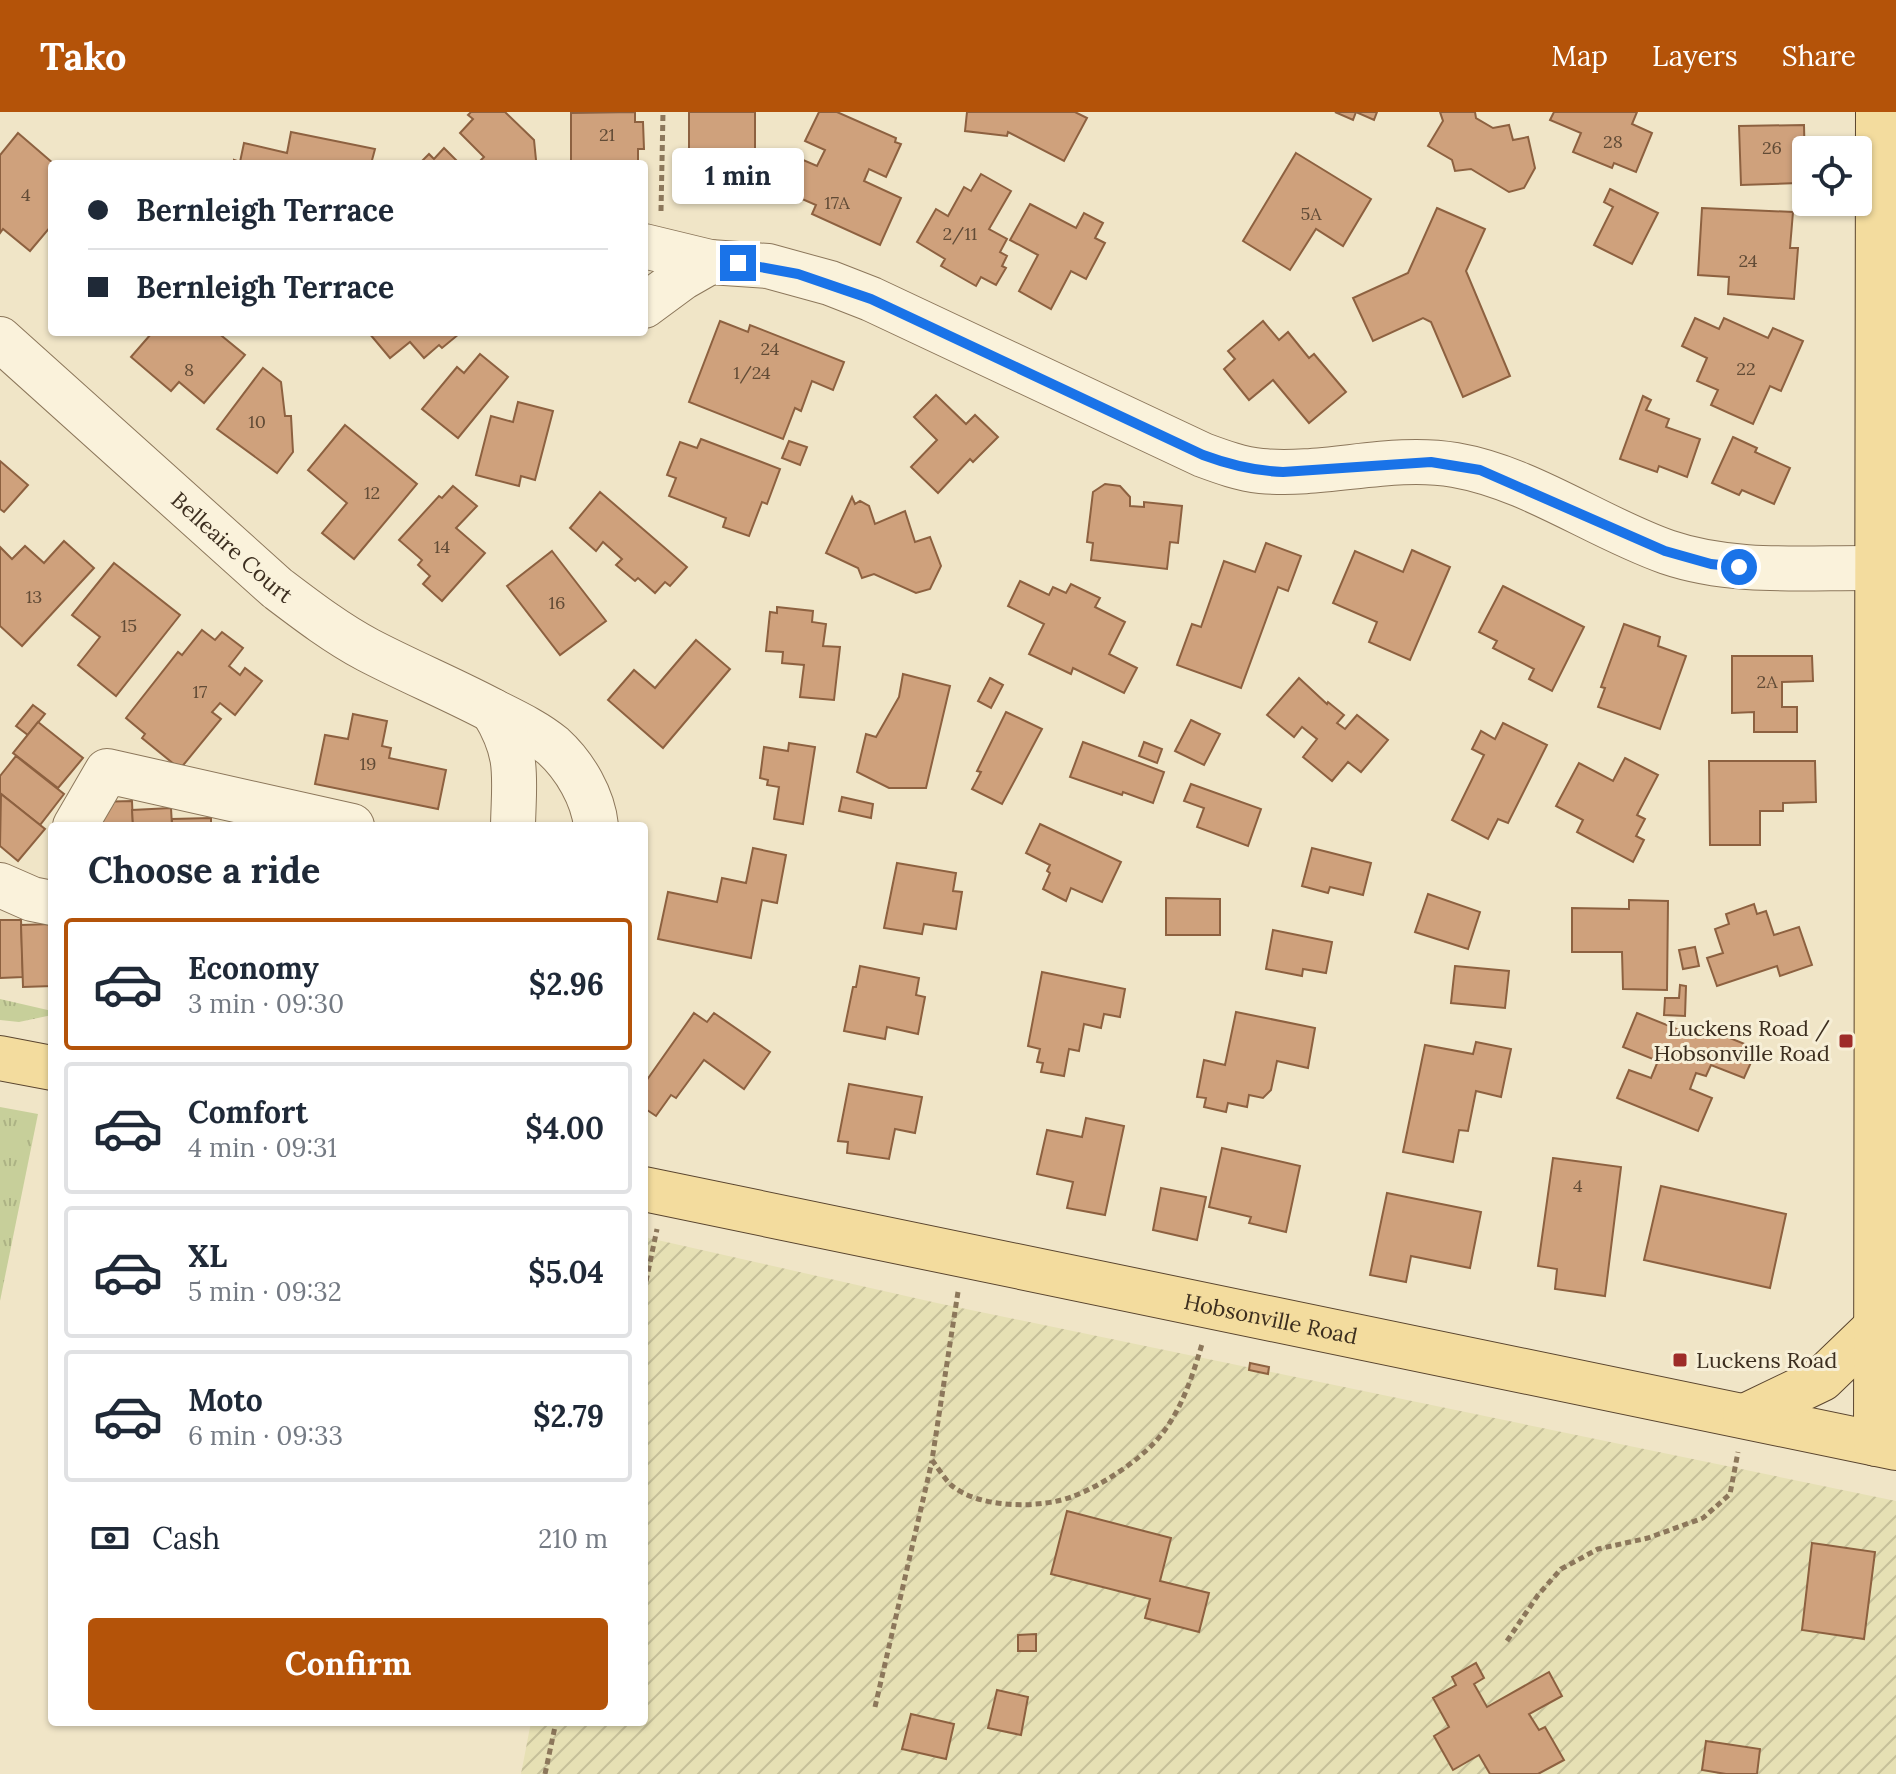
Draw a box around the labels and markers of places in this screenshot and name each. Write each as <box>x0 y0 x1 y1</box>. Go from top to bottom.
place label: Luckens Road / Hobsonville Road <box>1654 1014 1830 1067</box>
marker: Luckens Road / Hobsonville Road <box>1837 1032 1855 1050</box>
place label: Luckens Road <box>1696 1346 1838 1374</box>
marker: Luckens Road <box>1671 1351 1689 1369</box>

